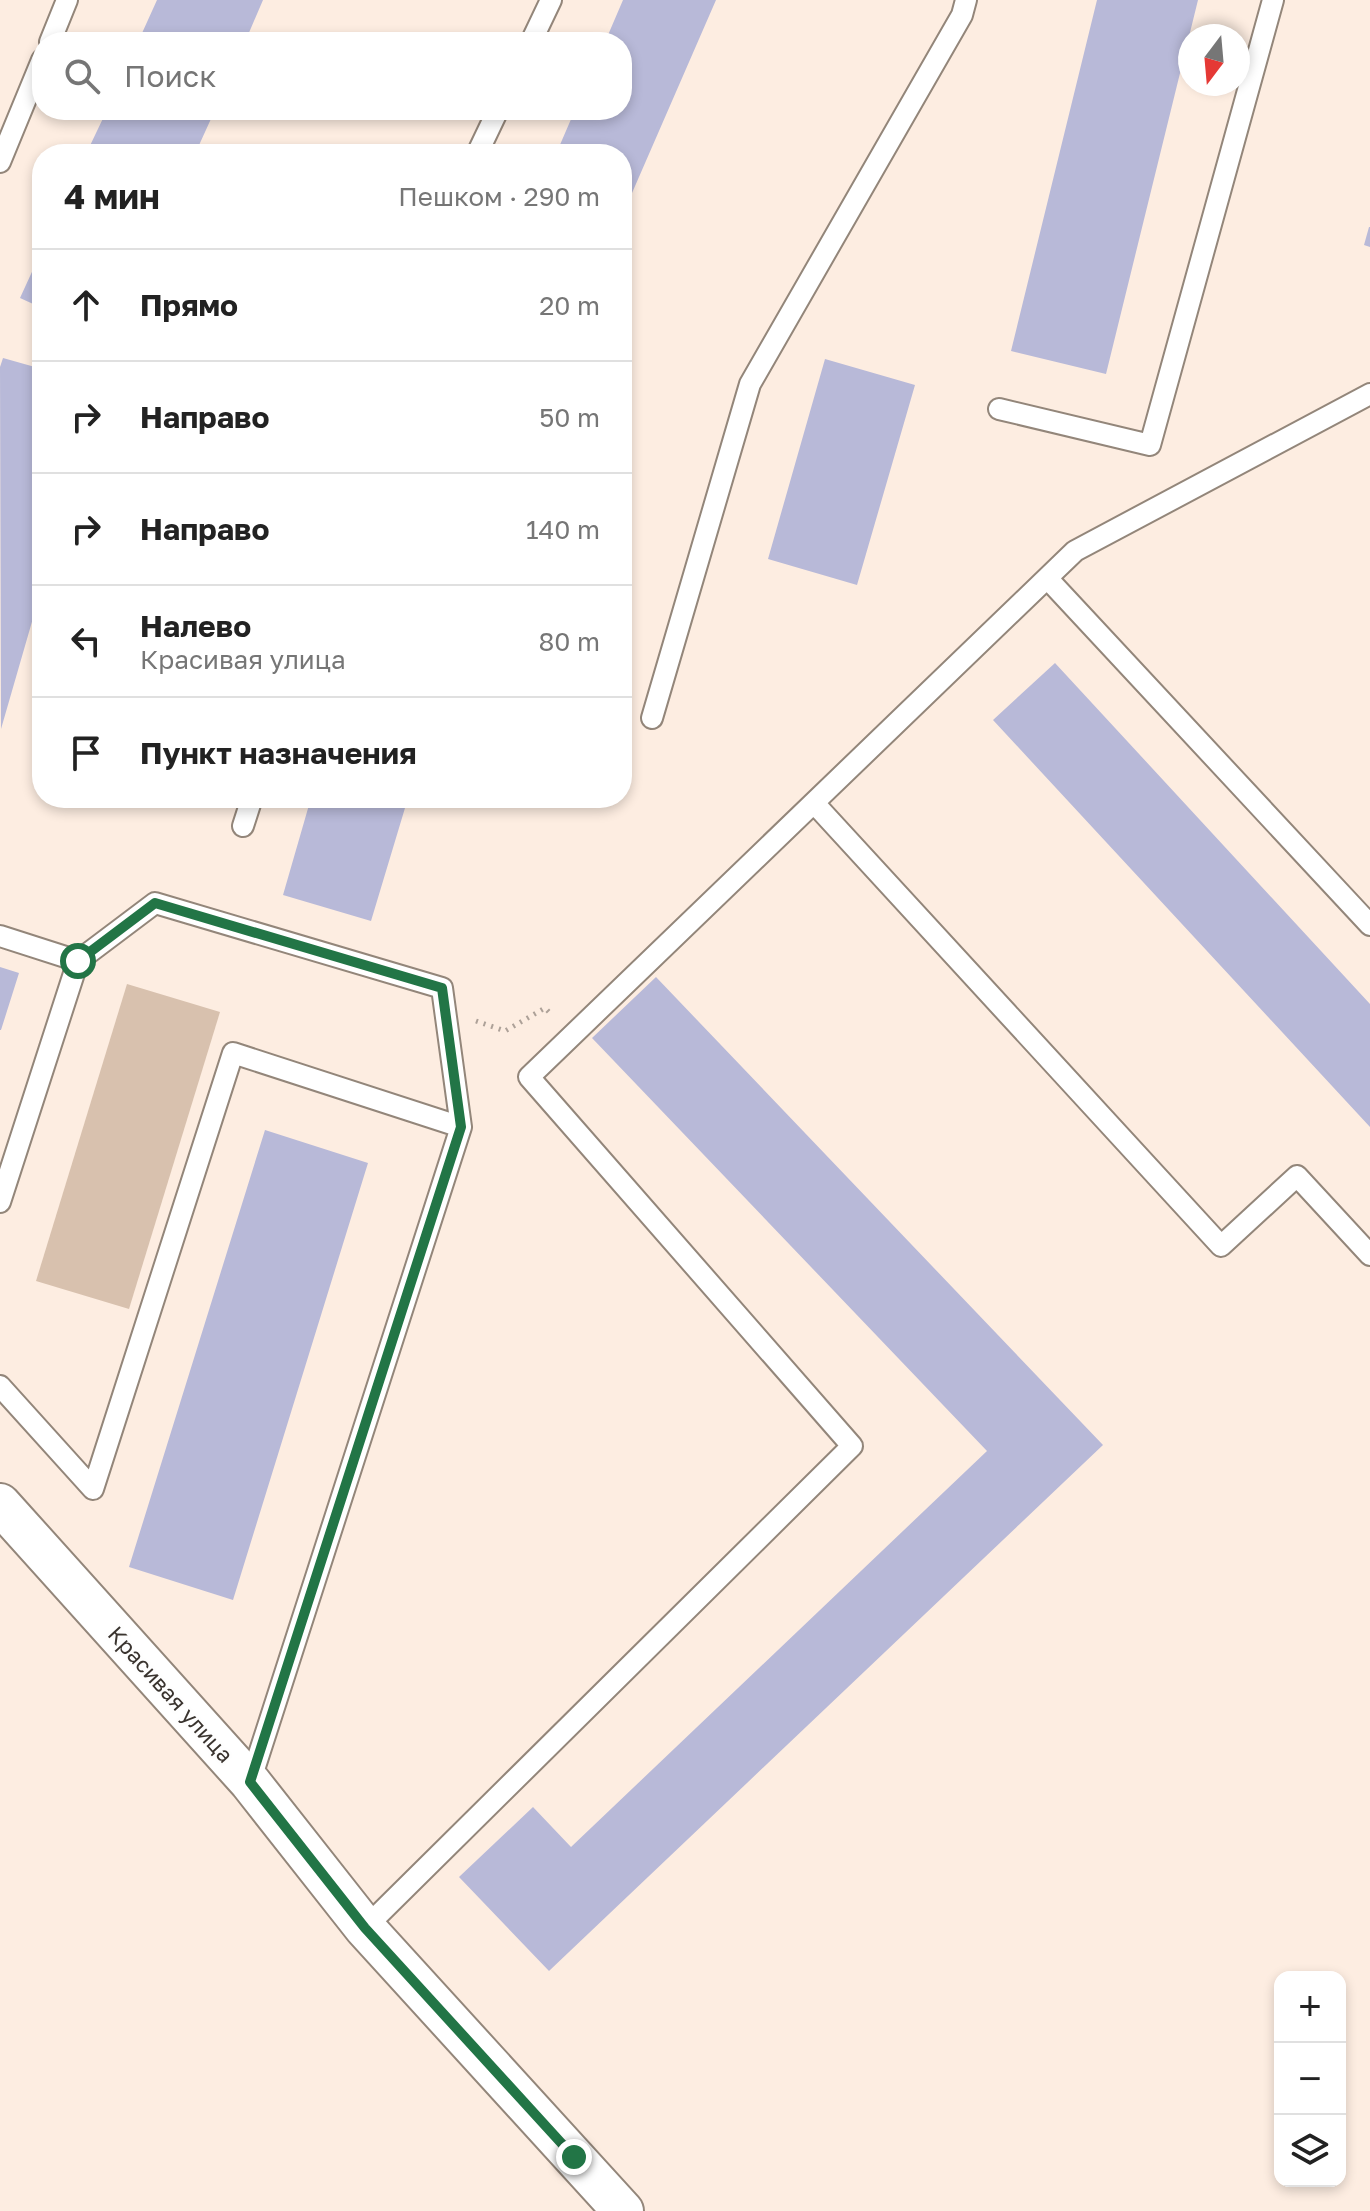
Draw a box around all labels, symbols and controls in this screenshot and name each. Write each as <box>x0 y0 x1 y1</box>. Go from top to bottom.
north arrow <box>1178 24 1250 96</box>
search box <box>32 32 632 120</box>
icon: search <box>60 54 104 98</box>
text: Поиск <box>124 58 216 94</box>
text: 4 мин <box>64 176 160 216</box>
text: Пешком · 290 m <box>398 181 600 212</box>
icon: ahead <box>64 283 108 327</box>
text: Прямо <box>140 287 238 323</box>
text: 20 m <box>539 290 600 321</box>
icon: right <box>64 395 108 439</box>
text: Направо <box>140 399 269 435</box>
text: 50 m <box>539 402 600 433</box>
icon: right <box>64 507 108 551</box>
text: Направо <box>140 511 269 547</box>
text: 140 m <box>526 514 600 545</box>
text: Налево <box>140 608 251 644</box>
icon: left <box>64 619 108 663</box>
text: 80 m <box>539 626 600 657</box>
text: Красивая улица <box>140 644 346 675</box>
icon: arrive <box>64 731 108 775</box>
text: Пункт назначения <box>140 735 417 771</box>
route start <box>60 943 96 979</box>
street label: Красивая улица <box>103 1620 239 1768</box>
map controls <box>1274 1971 1346 2187</box>
button: + <box>1274 1971 1346 2043</box>
button: − <box>1274 2043 1346 2115</box>
button: layers <box>1274 2115 1346 2187</box>
route end <box>556 2139 592 2175</box>

